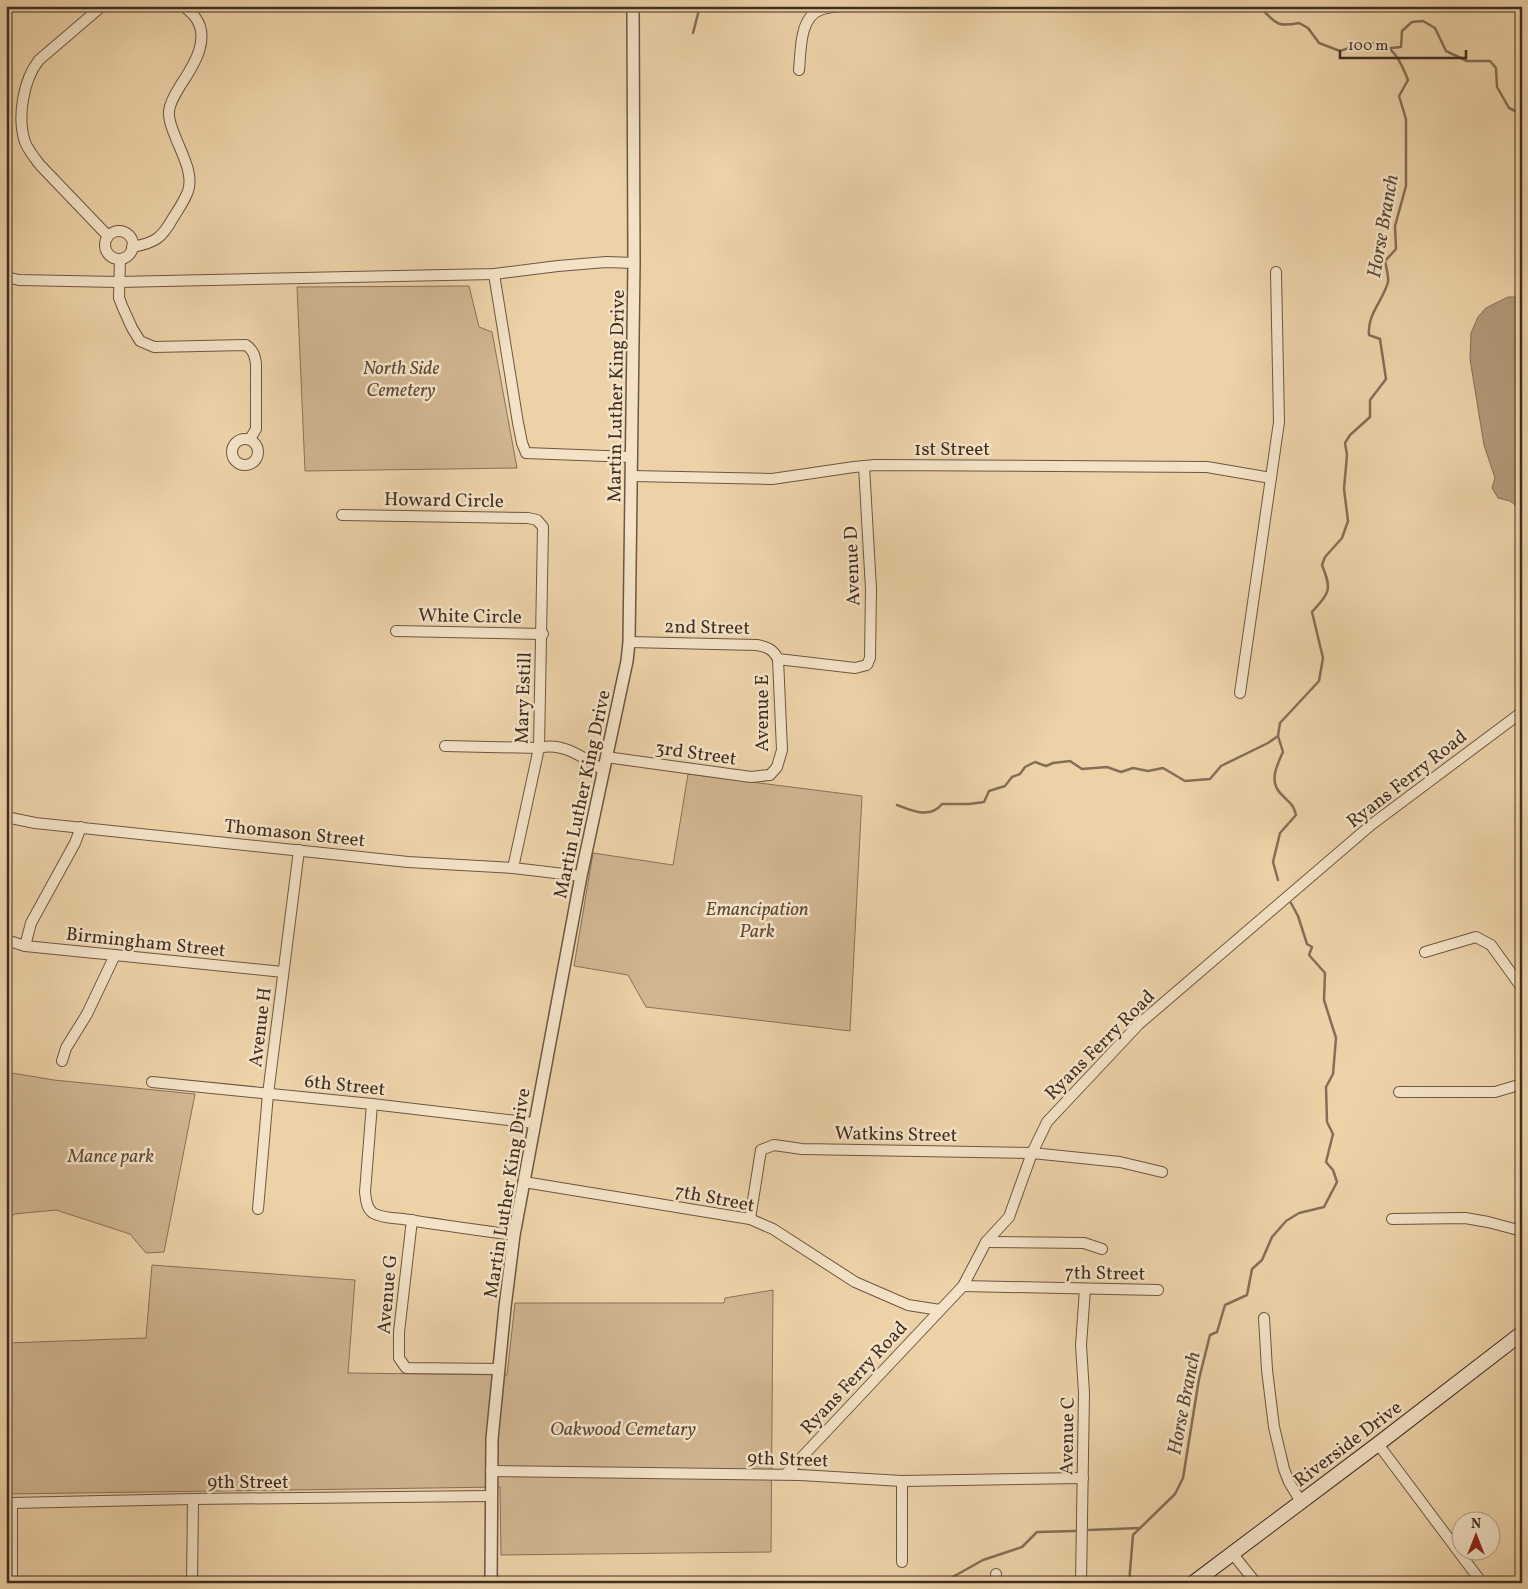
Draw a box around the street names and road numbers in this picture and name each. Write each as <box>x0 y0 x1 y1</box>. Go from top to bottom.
street label: Martin Luther King Drive <box>602 290 632 503</box>
street label: 1st Street <box>914 437 990 463</box>
street label: Howard Circle <box>384 487 504 515</box>
street label: Avenue D <box>839 525 867 606</box>
street label: White Circle <box>418 603 522 631</box>
street label: 2nd Street <box>664 614 750 642</box>
street label: Mary Estill <box>509 651 539 744</box>
street label: Avenue E <box>750 674 776 752</box>
street label: Martin Luther King Drive <box>548 688 618 901</box>
street label: Ryans Ferry Road <box>1342 724 1473 835</box>
street label: 3rd Street <box>653 735 738 773</box>
street label: Thomason Street <box>223 814 367 854</box>
street label: Birmingham Street <box>65 922 227 964</box>
street label: Ryans Ferry Road <box>1039 984 1161 1106</box>
street label: Avenue H <box>243 986 279 1069</box>
street label: 6th Street <box>303 1069 387 1103</box>
street label: Martin Luther King Drive <box>479 1086 537 1300</box>
street label: Watkins Street <box>834 1121 958 1149</box>
street label: 7th Street <box>672 1178 757 1219</box>
street label: Avenue G <box>372 1253 404 1335</box>
street label: 7th Street <box>1064 1260 1146 1288</box>
street label: Ryans Ferry Road <box>795 1316 914 1441</box>
street label: Riverside Drive <box>1289 1395 1408 1494</box>
street label: Avenue C <box>1054 1397 1082 1475</box>
street label: 9th Street <box>747 1446 829 1474</box>
street label: 9th Street <box>207 1470 289 1496</box>

